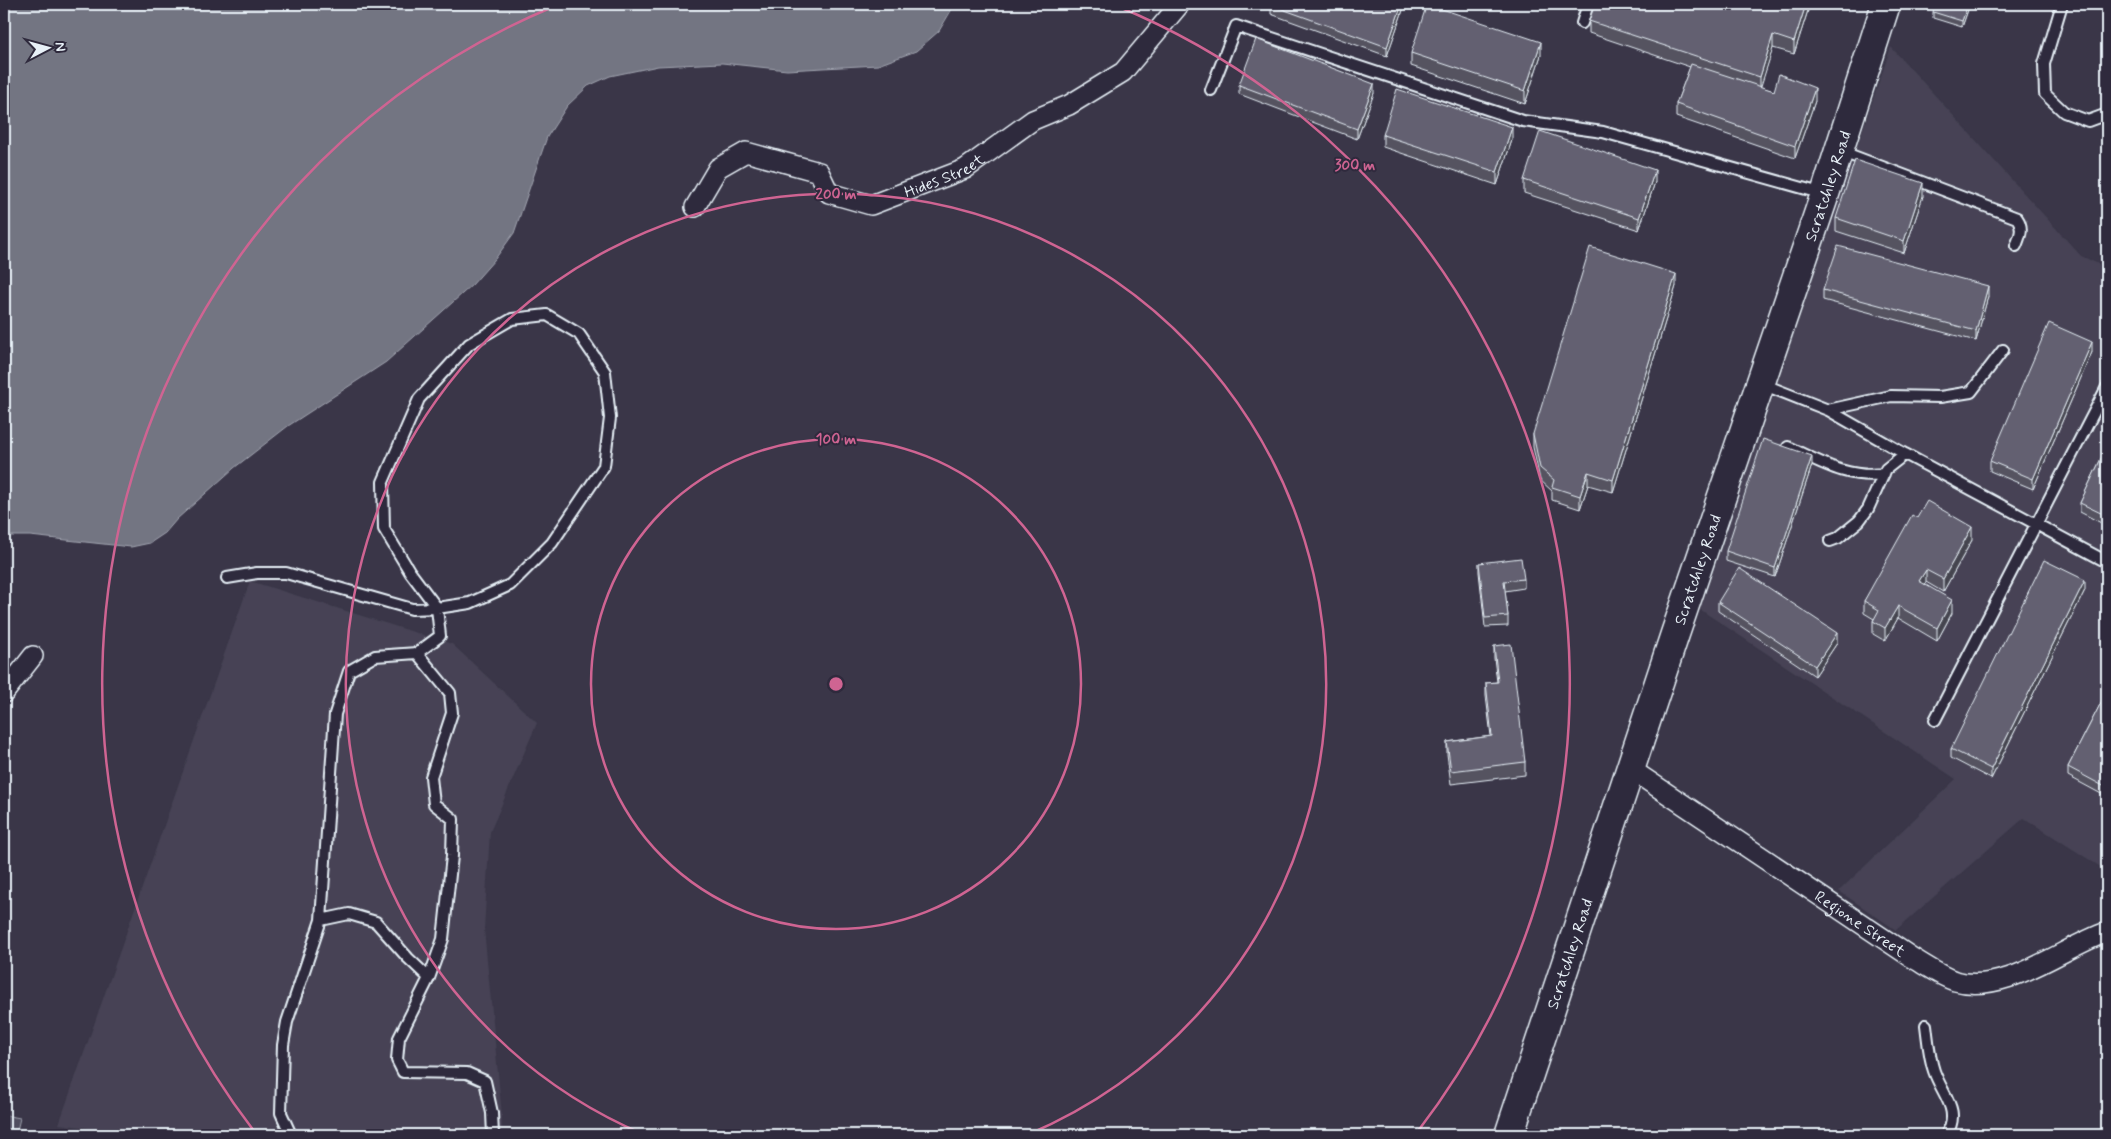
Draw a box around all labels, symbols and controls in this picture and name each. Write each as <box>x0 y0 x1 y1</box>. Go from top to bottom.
north arrow <box>22 22 72 72</box>
text: N <box>50 41 69 52</box>
street label: Scratchley Road <box>1801 128 1857 245</box>
street label: Hides Street <box>901 149 990 203</box>
text: 300 m <box>1335 156 1375 176</box>
text: 200 m <box>816 185 857 205</box>
text: 100 m <box>816 430 856 450</box>
street label: Scratchley Road <box>1670 512 1727 628</box>
centre of rings <box>827 675 845 693</box>
street label: Regione Street <box>1810 886 1910 963</box>
street label: Scratchley Road <box>1542 896 1599 1012</box>

